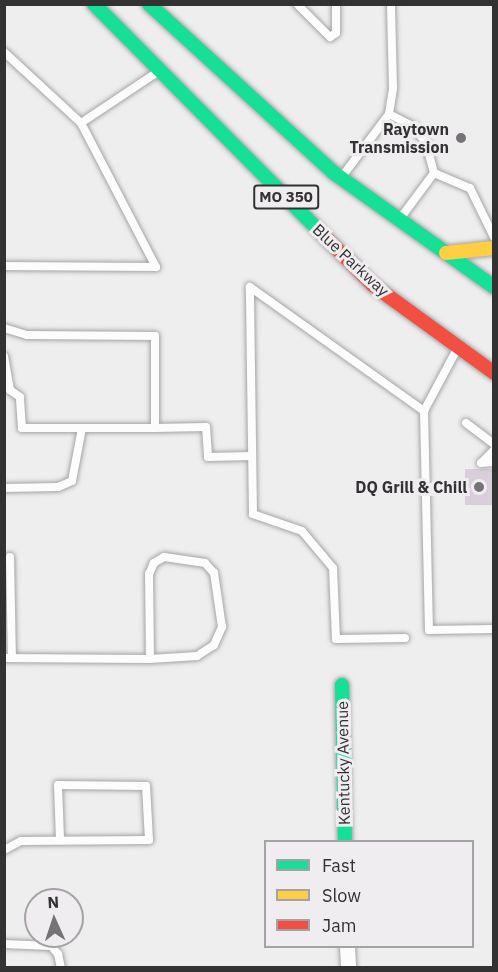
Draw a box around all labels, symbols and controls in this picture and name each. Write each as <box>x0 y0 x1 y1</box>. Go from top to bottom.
place label: Raytown Transmission <box>349 119 449 157</box>
marker: Raytown Transmission <box>454 131 468 145</box>
road number: MO 350 <box>253 185 319 209</box>
street label: Blue Parkway <box>309 220 393 300</box>
place label: DQ Grill & Chill <box>355 477 467 497</box>
marker: DQ Grill & Chill <box>472 480 486 494</box>
street label: Kentucky Avenue <box>332 701 354 825</box>
legend <box>264 840 474 948</box>
text: Fast <box>322 854 356 877</box>
text: Slow <box>322 884 361 907</box>
north arrow <box>24 888 84 948</box>
text: N <box>47 892 59 912</box>
text: Jam <box>322 914 357 937</box>

